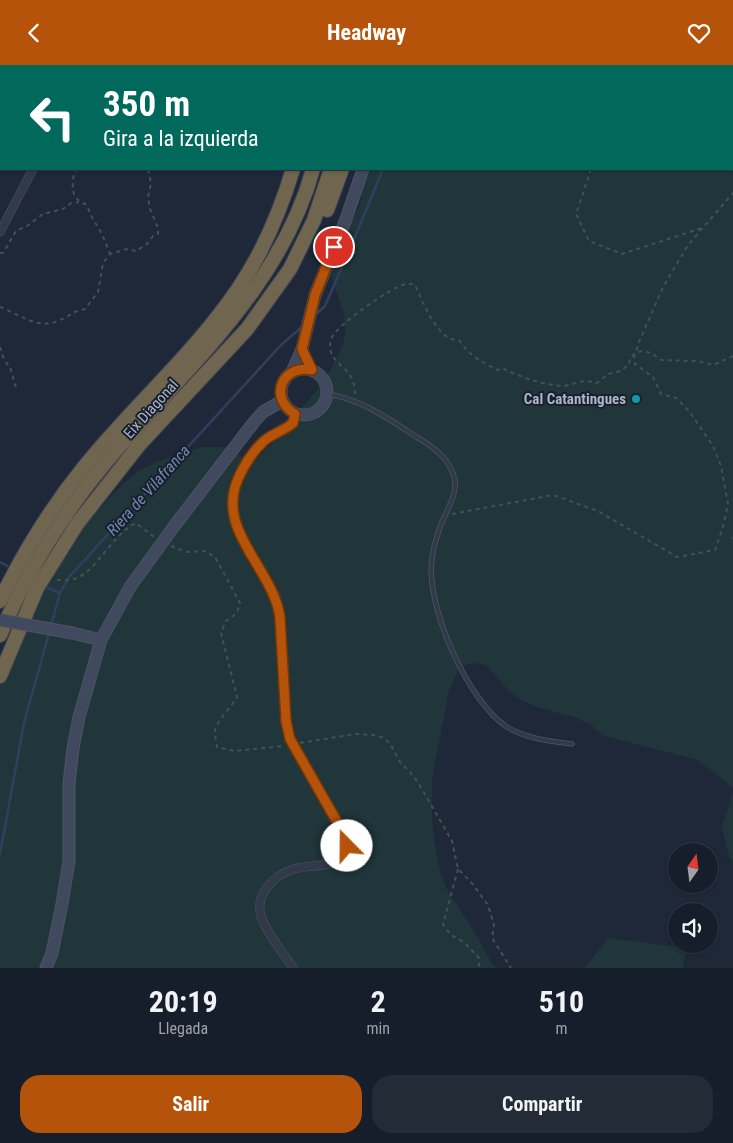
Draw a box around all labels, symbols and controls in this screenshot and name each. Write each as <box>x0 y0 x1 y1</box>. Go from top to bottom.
icon: back <box>20 19 48 47</box>
icon: heart <box>685 19 713 47</box>
text: Headway <box>327 20 406 45</box>
text: 350 m <box>103 84 190 125</box>
icon: left <box>20 85 85 150</box>
text: Gira a la izquierda <box>103 126 259 151</box>
pin <box>313 226 355 268</box>
icon: arrive <box>320 233 348 261</box>
street label: Eix Diagonal <box>120 376 182 442</box>
place label: Cal Catantingues <box>524 390 626 408</box>
marker: Cal Catantingues <box>630 393 642 405</box>
water label: Riera de Vilafranca <box>103 441 194 540</box>
position arrow <box>320 819 372 871</box>
north arrow <box>668 843 718 893</box>
map controls <box>668 843 718 953</box>
button: sound <box>668 903 718 953</box>
text: 20:19 <box>149 984 218 1019</box>
text: 2 <box>371 984 386 1019</box>
text: 510 <box>539 984 584 1019</box>
text: Llegada <box>158 1019 208 1038</box>
text: min <box>366 1019 390 1038</box>
text: m <box>555 1019 567 1038</box>
button: Salir <box>20 1075 362 1133</box>
button: Compartir <box>372 1075 713 1133</box>

